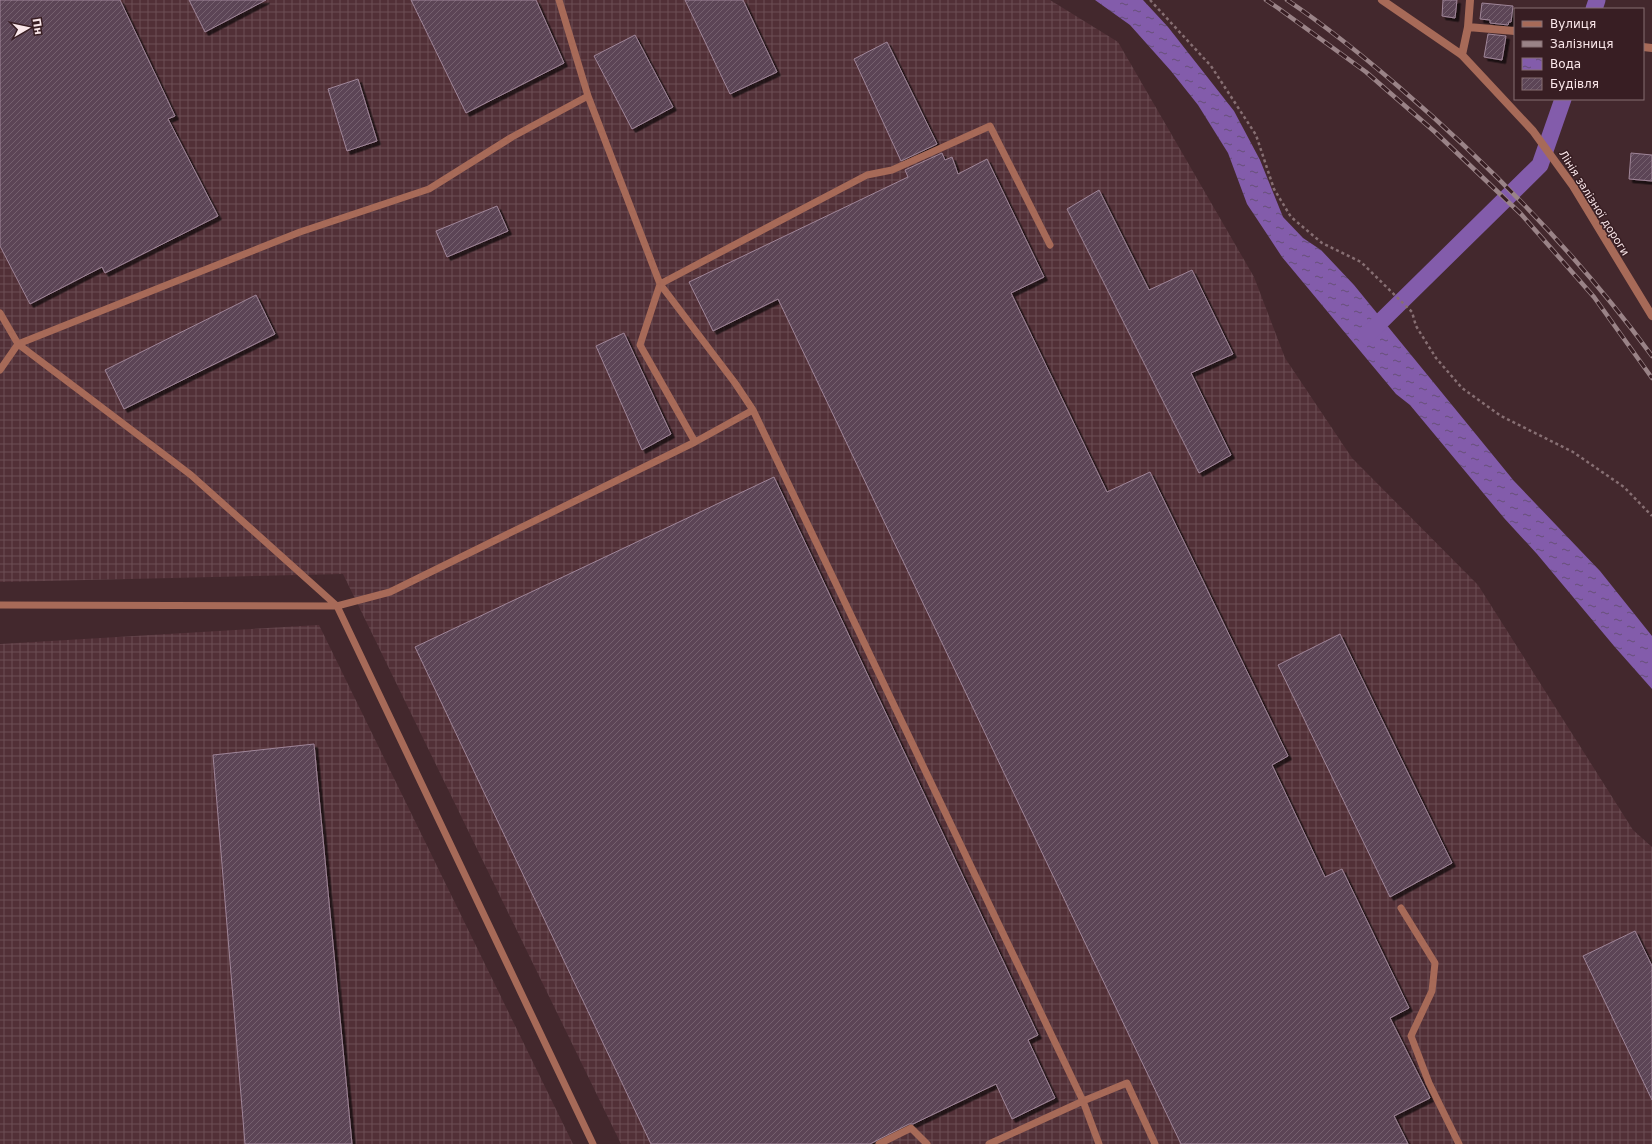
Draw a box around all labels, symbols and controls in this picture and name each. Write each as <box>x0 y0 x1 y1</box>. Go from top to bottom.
north arrow <box>8 8 48 48</box>
legend <box>1514 8 1644 100</box>
text: Пн <box>30 17 45 36</box>
text: Вулиця <box>1550 17 1596 31</box>
text: Залізниця <box>1550 37 1613 51</box>
text: Вода <box>1550 57 1581 71</box>
text: Будівля <box>1550 77 1599 91</box>
street label: Лінія залізної дороги <box>1556 148 1632 258</box>

